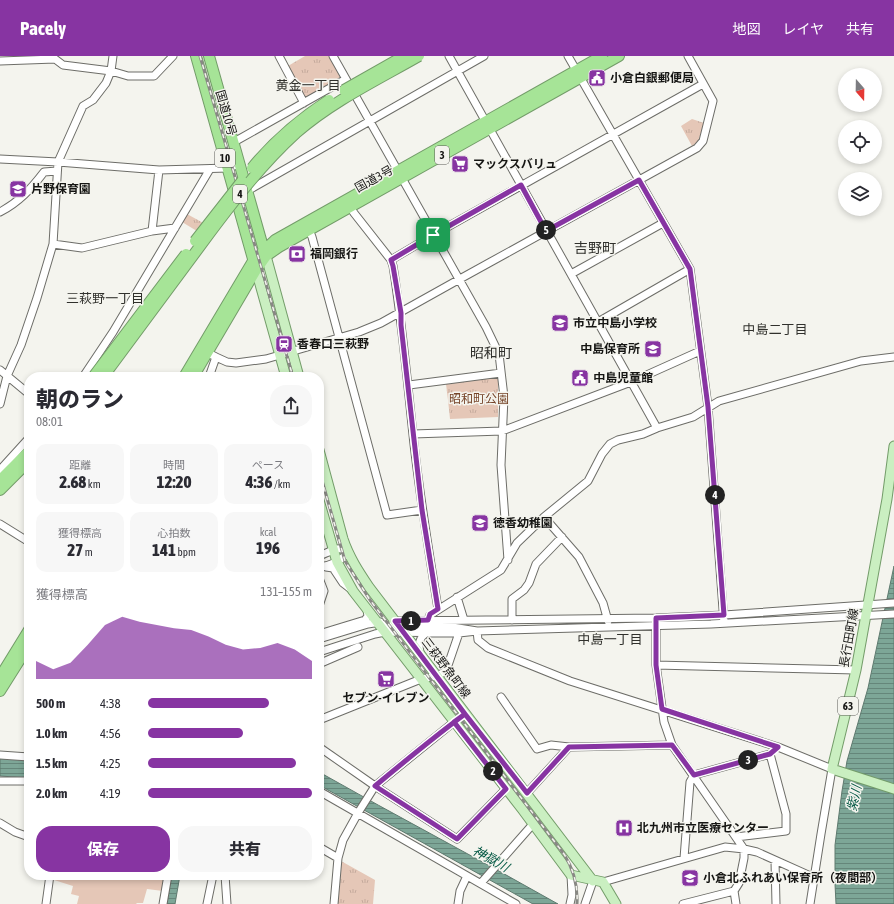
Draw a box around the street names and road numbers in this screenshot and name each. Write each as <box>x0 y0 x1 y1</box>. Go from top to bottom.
street label: 国道10号 <box>213 88 239 138</box>
road number: 3 <box>435 146 449 164</box>
road number: 10 <box>215 149 235 167</box>
street label: 国道3号 <box>352 163 396 195</box>
road number: 4 <box>233 185 247 203</box>
street label: 長行田町線 <box>837 607 861 669</box>
street label: 三萩野魚町線 <box>419 635 473 701</box>
road number: 63 <box>838 697 858 715</box>

